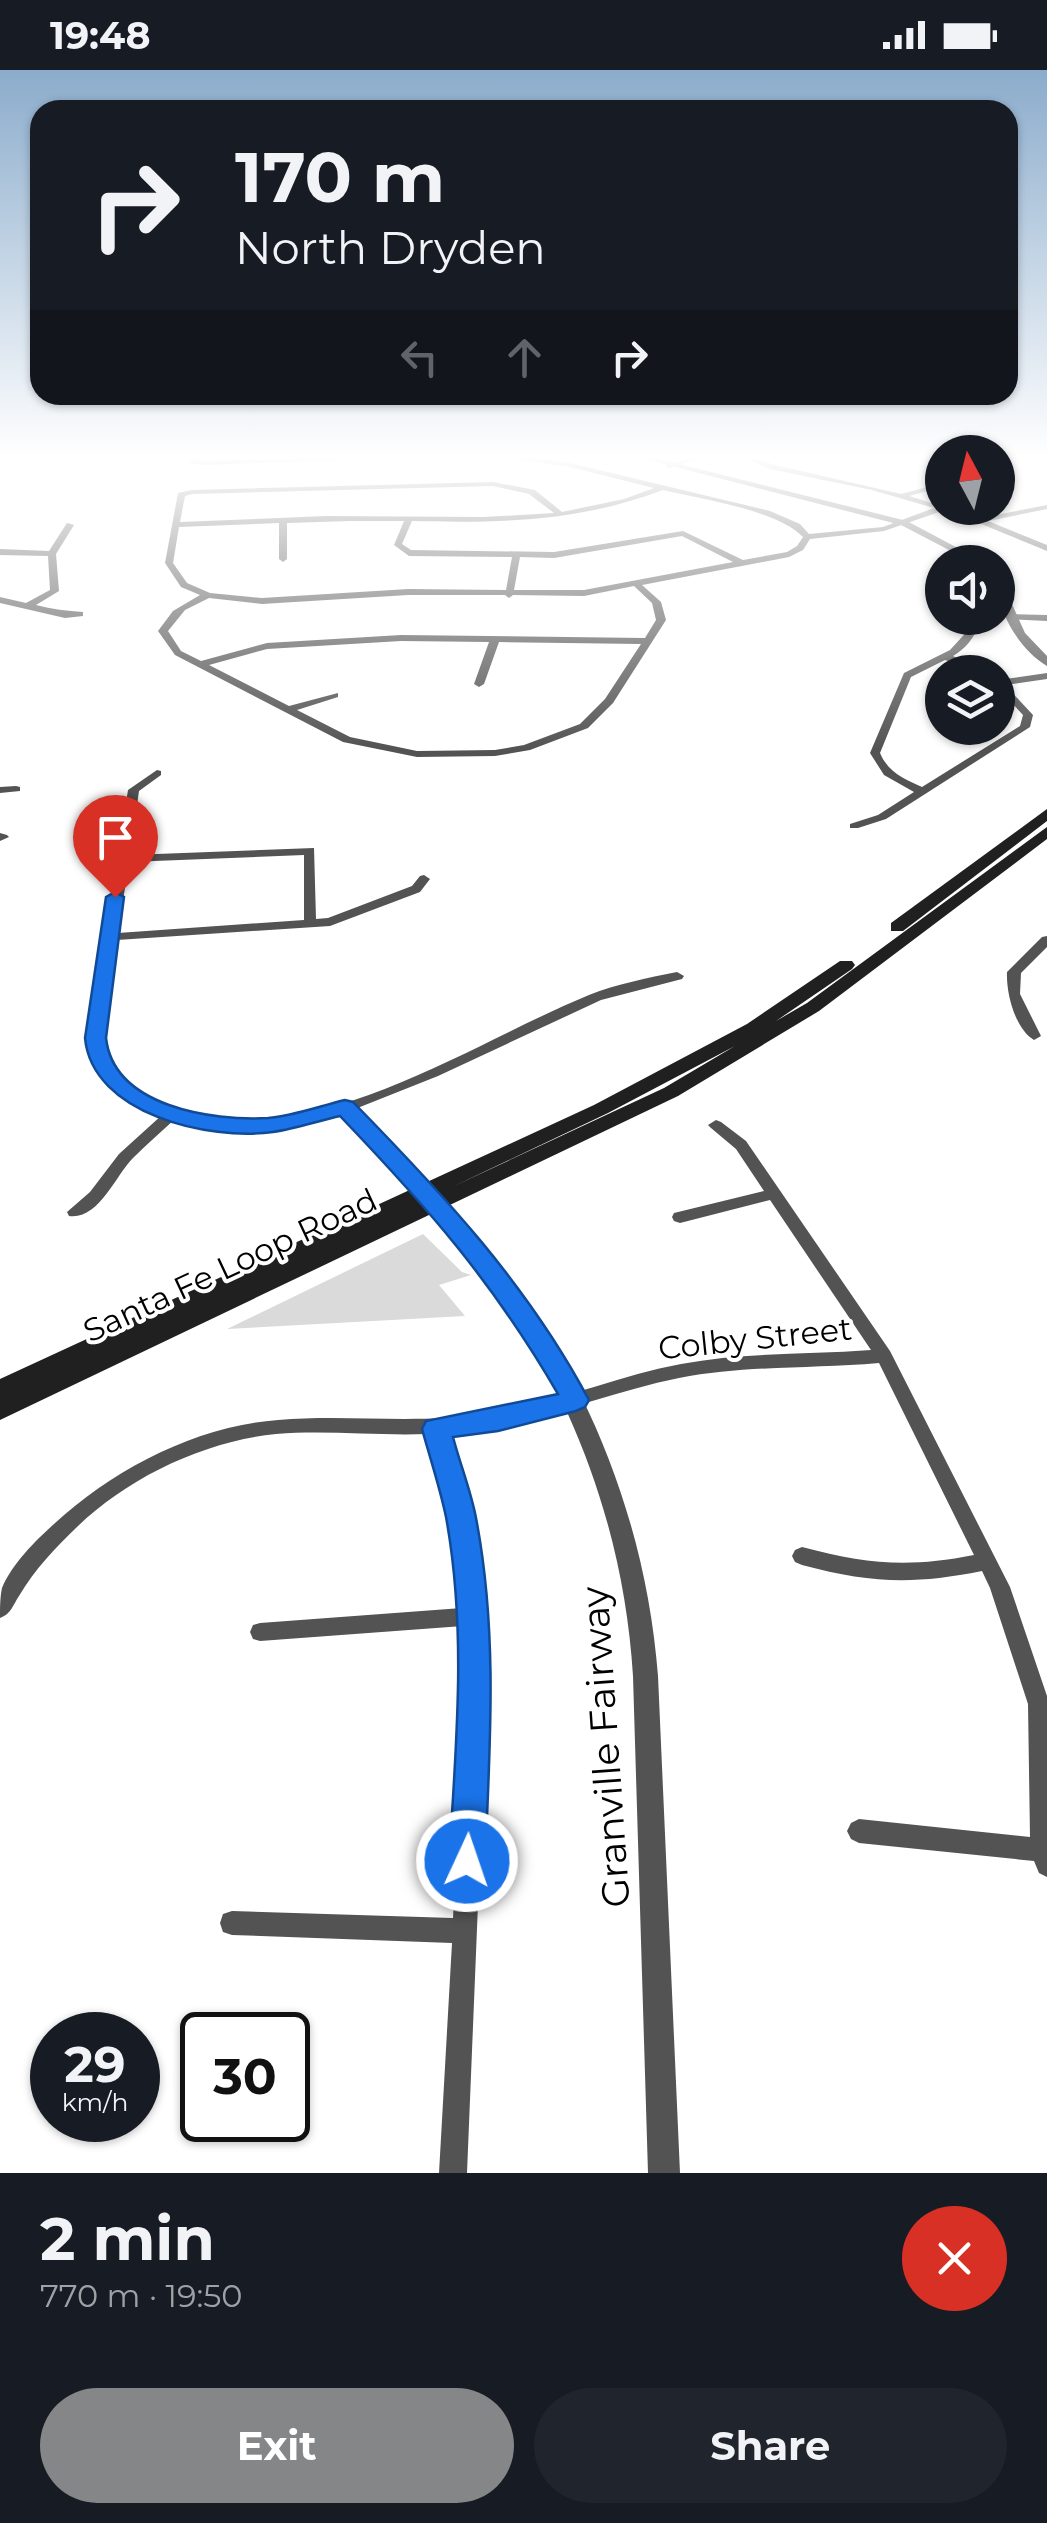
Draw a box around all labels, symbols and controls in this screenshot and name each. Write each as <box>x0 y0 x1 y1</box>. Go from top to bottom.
text: 19:48 <box>50 12 151 59</box>
text: 170 m <box>235 134 445 220</box>
icon: right <box>70 140 200 270</box>
text: North Dryden <box>235 220 546 275</box>
icon: left <box>392 330 447 385</box>
icon: ahead <box>497 330 552 385</box>
icon: right <box>602 330 657 385</box>
north arrow <box>925 435 1015 525</box>
map controls <box>925 435 1015 745</box>
button: sound <box>925 545 1015 635</box>
button: layers <box>925 655 1015 745</box>
pin <box>73 795 158 898</box>
icon: arrive <box>88 810 143 865</box>
street label: Santa Fe Loop Road <box>77 1180 383 1350</box>
street label: Colby Street <box>656 1308 854 1368</box>
street label: Granville Fairway <box>570 1585 640 1909</box>
position arrow <box>415 1809 519 1913</box>
speed limit sign: 30 <box>180 2012 310 2142</box>
text: 29 <box>64 2034 126 2095</box>
text: km/h <box>62 2087 128 2117</box>
text: 2 min <box>40 2202 215 2275</box>
button: close <box>902 2206 1007 2311</box>
text: 770 m · 19:50 <box>40 2276 243 2315</box>
button: Exit <box>40 2388 514 2503</box>
button: Share <box>534 2388 1007 2503</box>

